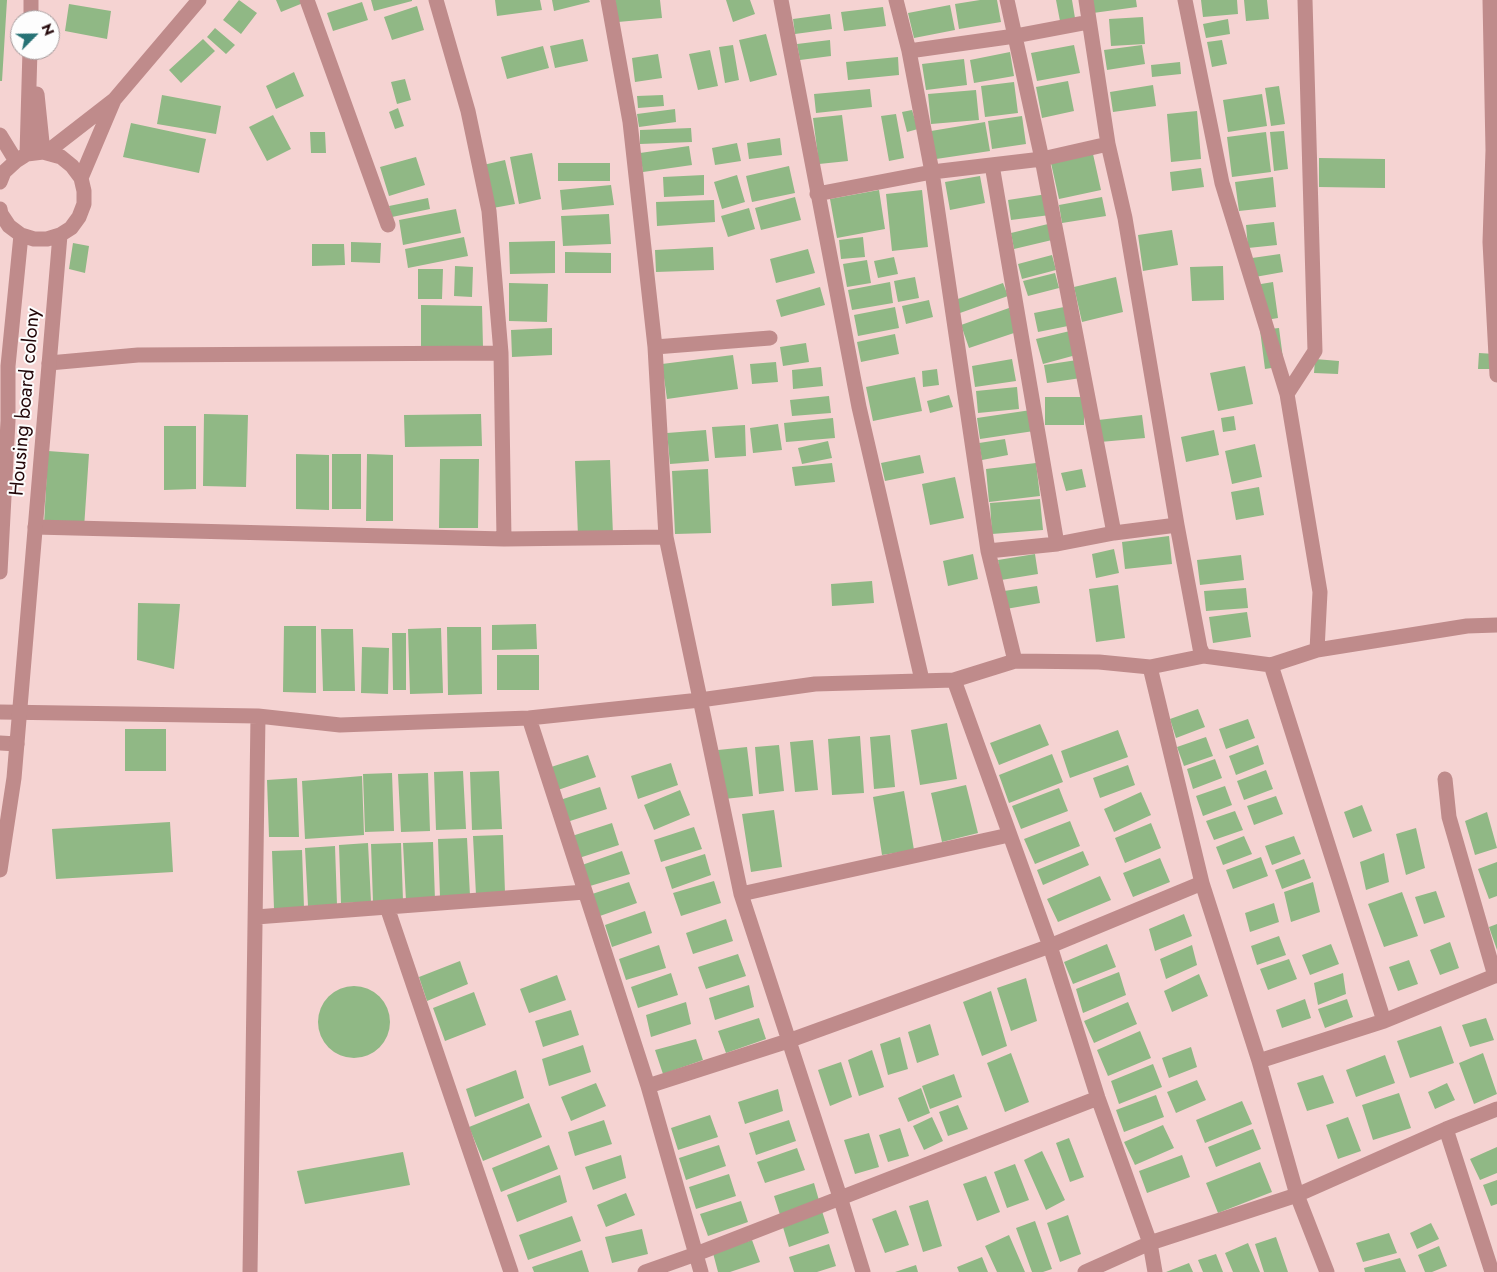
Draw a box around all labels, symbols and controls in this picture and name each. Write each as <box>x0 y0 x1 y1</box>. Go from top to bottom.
north arrow <box>10 10 60 60</box>
text: N <box>37 21 59 39</box>
street label: Housing board colony <box>6 307 46 497</box>

